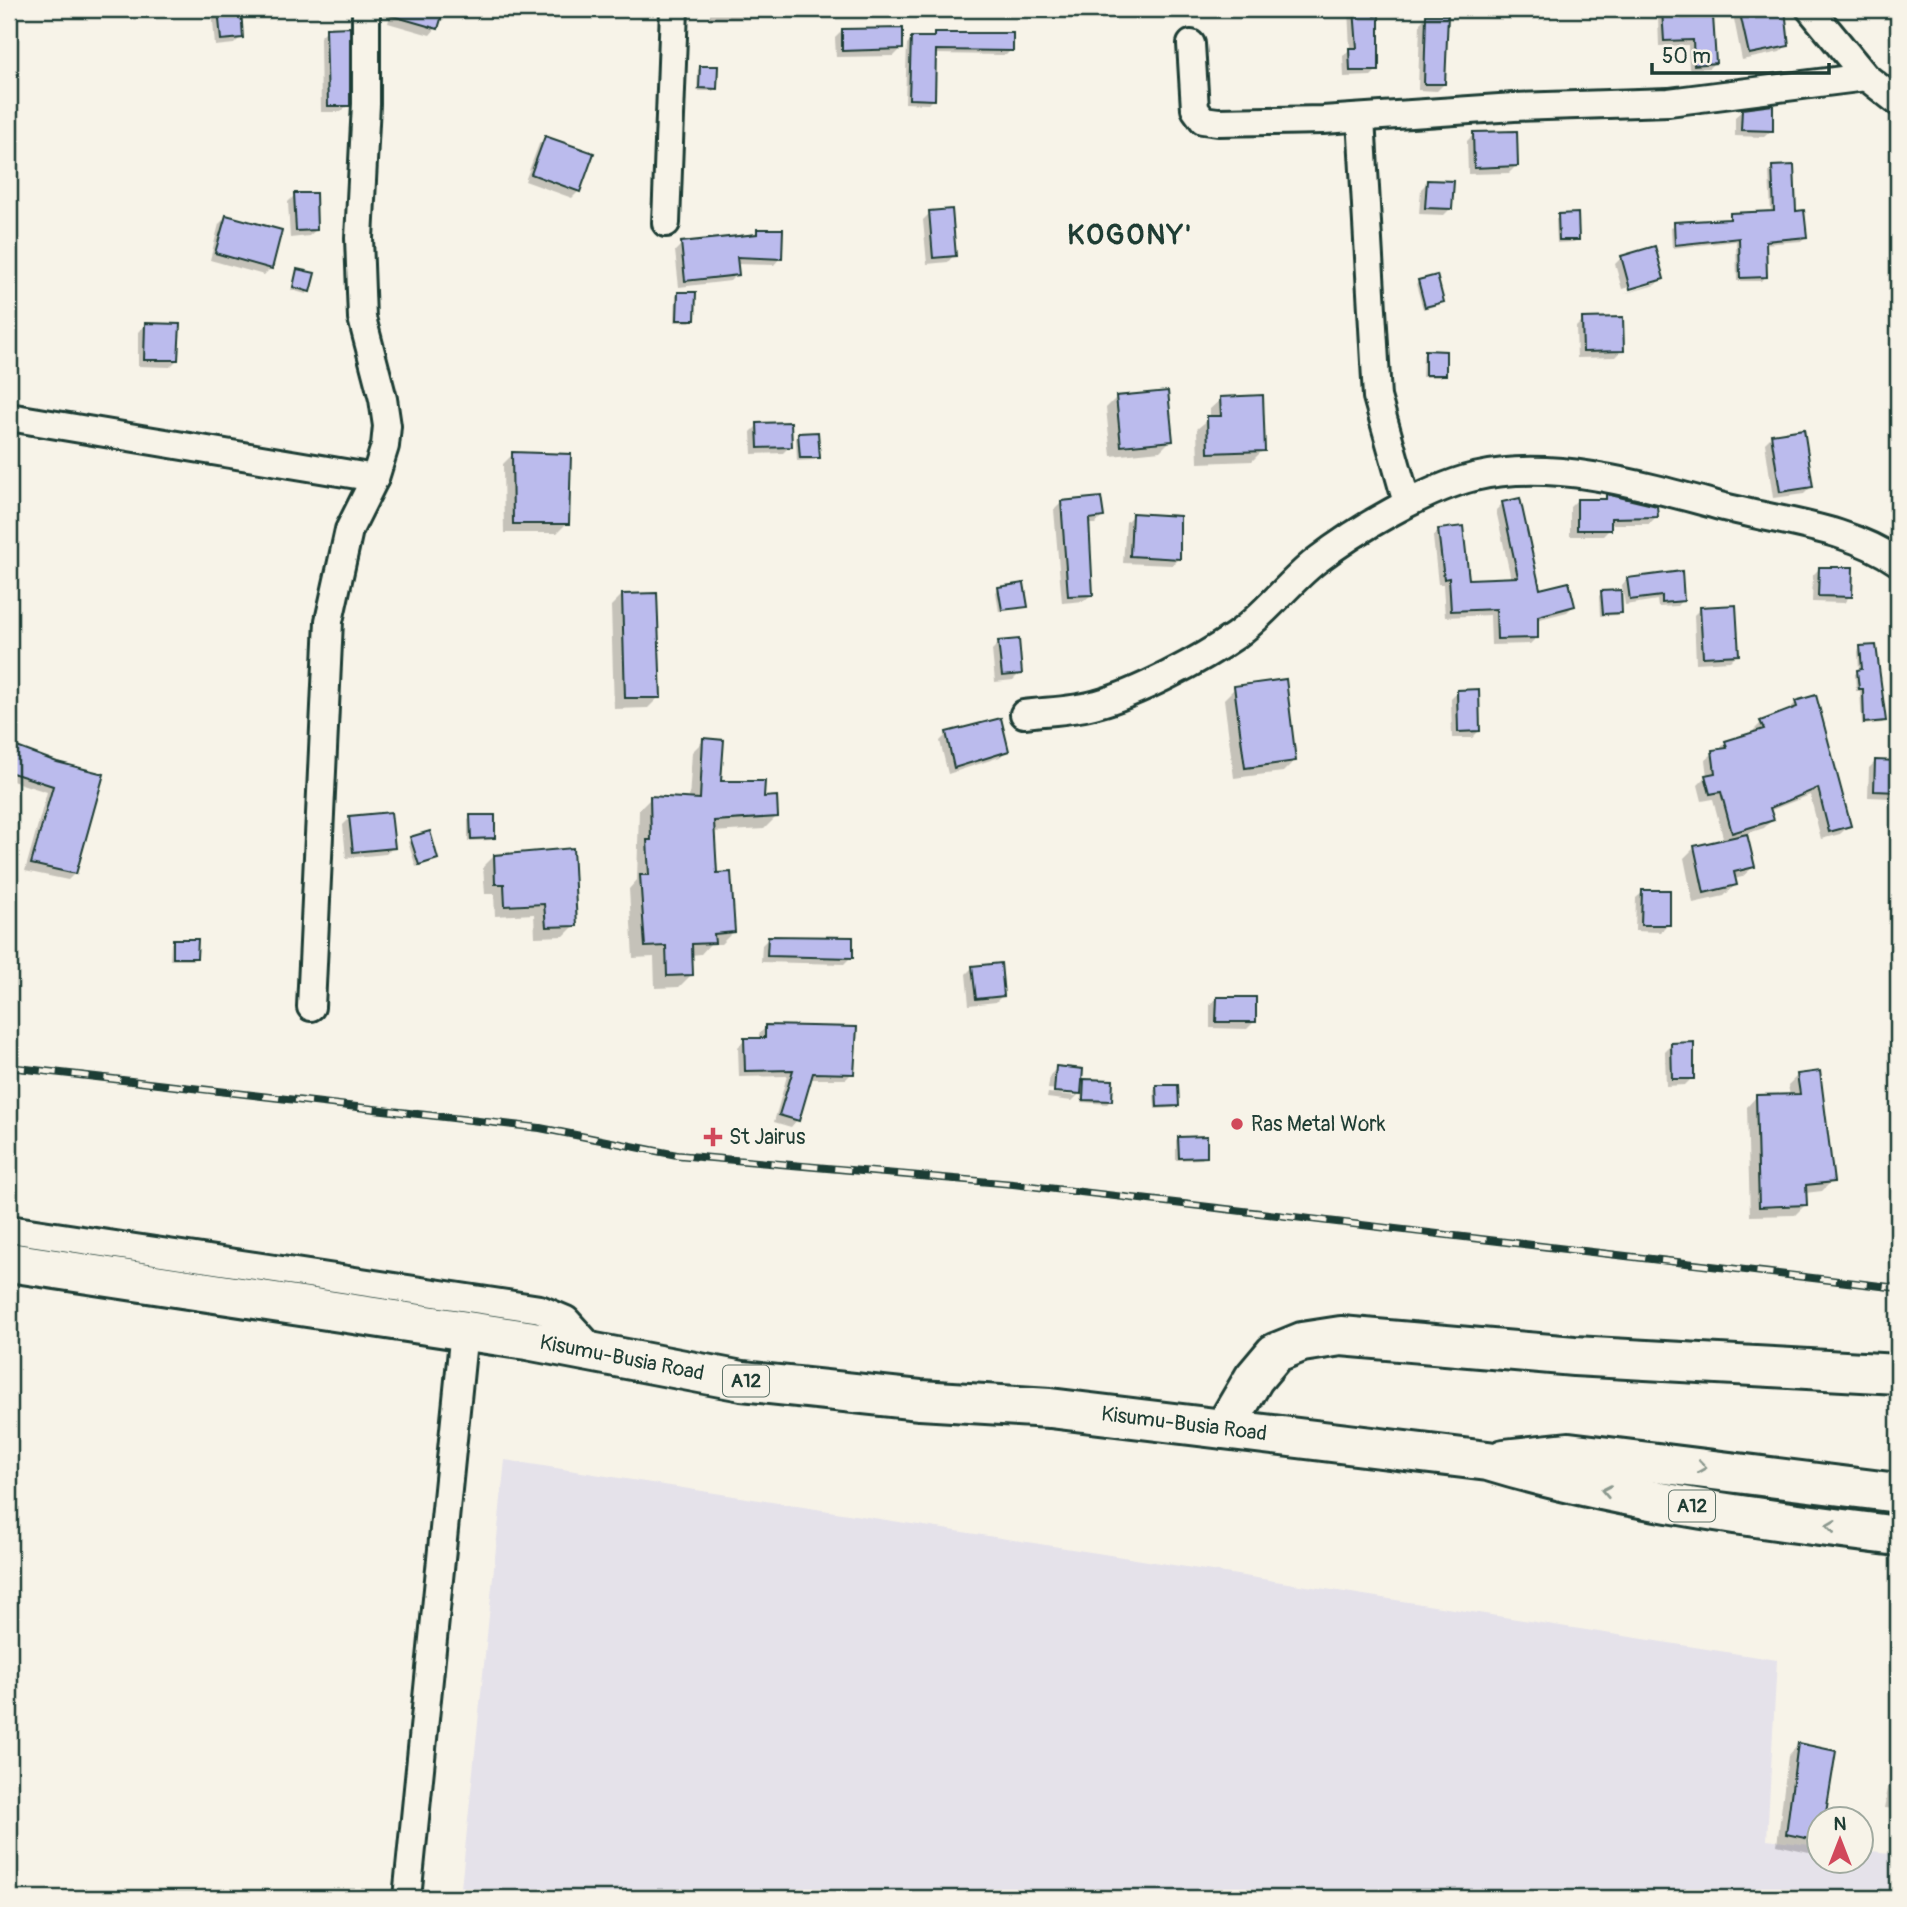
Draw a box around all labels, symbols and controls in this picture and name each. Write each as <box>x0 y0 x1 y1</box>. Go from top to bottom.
scale bar <box>1652 32 1828 76</box>
text: 50 m <box>1662 43 1711 70</box>
district label: KOGONY' <box>1067 218 1193 253</box>
place label: Ras Metal Work <box>1251 1111 1386 1138</box>
marker: Ras Metal Work <box>1229 1116 1245 1132</box>
place label: St Jairus <box>729 1124 806 1151</box>
marker: St Jairus <box>703 1127 723 1147</box>
street label: Kisumu-Busia Road <box>538 1329 706 1387</box>
road number: A12 <box>723 1366 769 1396</box>
street label: Kisumu-Busia Road <box>1100 1400 1268 1448</box>
one-way arrow <box>1696 1459 1708 1474</box>
one-way arrow <box>1600 1484 1612 1499</box>
road number: A12 <box>1669 1490 1715 1522</box>
one-way arrow <box>1825 1519 1837 1534</box>
north arrow <box>1806 1806 1876 1876</box>
text: N <box>1834 1812 1847 1836</box>

